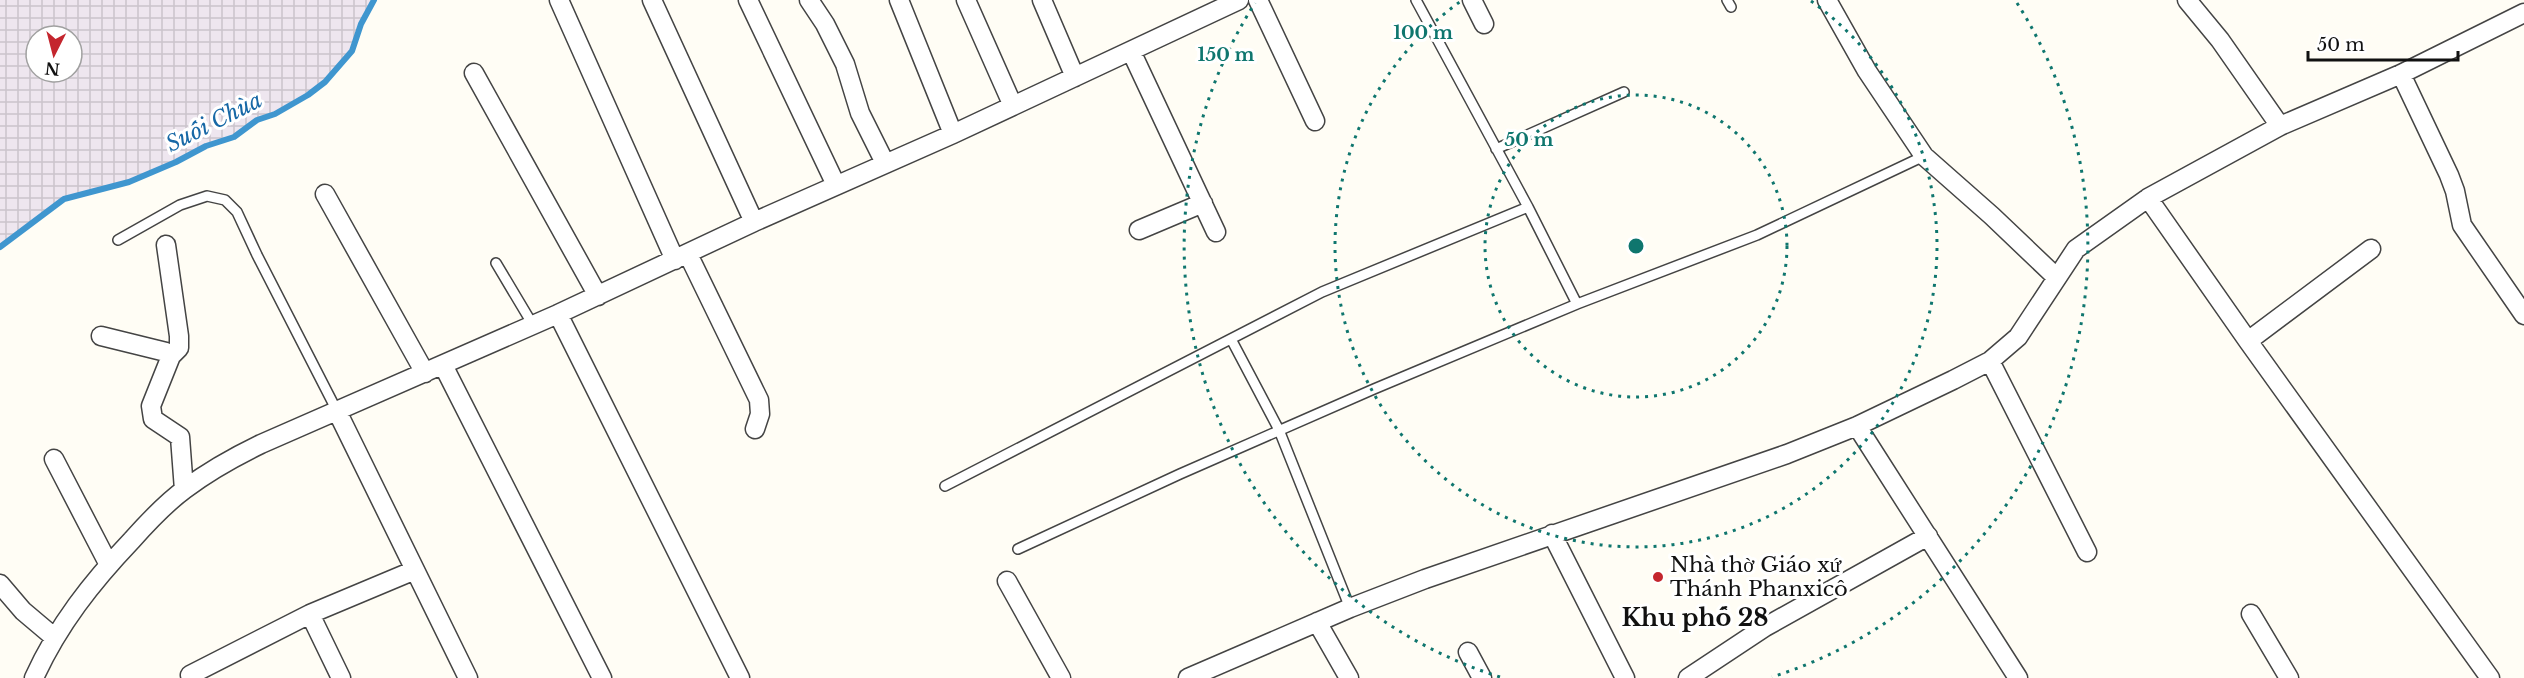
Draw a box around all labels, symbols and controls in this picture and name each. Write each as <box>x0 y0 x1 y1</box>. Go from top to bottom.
text: 100 m <box>1393 22 1453 44</box>
north arrow <box>24 24 84 84</box>
scale bar <box>2308 24 2458 62</box>
text: 50 m <box>2317 34 2365 56</box>
text: 150 m <box>1198 44 1255 66</box>
text: N <box>44 58 61 80</box>
water label: Suối Chùa <box>161 86 267 158</box>
text: 50 m <box>1505 129 1554 151</box>
centre of rings <box>1626 236 1646 256</box>
place label: Nhà thờ Giáo xứ Thánh Phanxicô <box>1670 552 1848 602</box>
marker: Nhà thờ Giáo xứ Thánh Phanxicô <box>1651 570 1665 584</box>
district label: Khu phố 28 <box>1621 603 1769 632</box>

